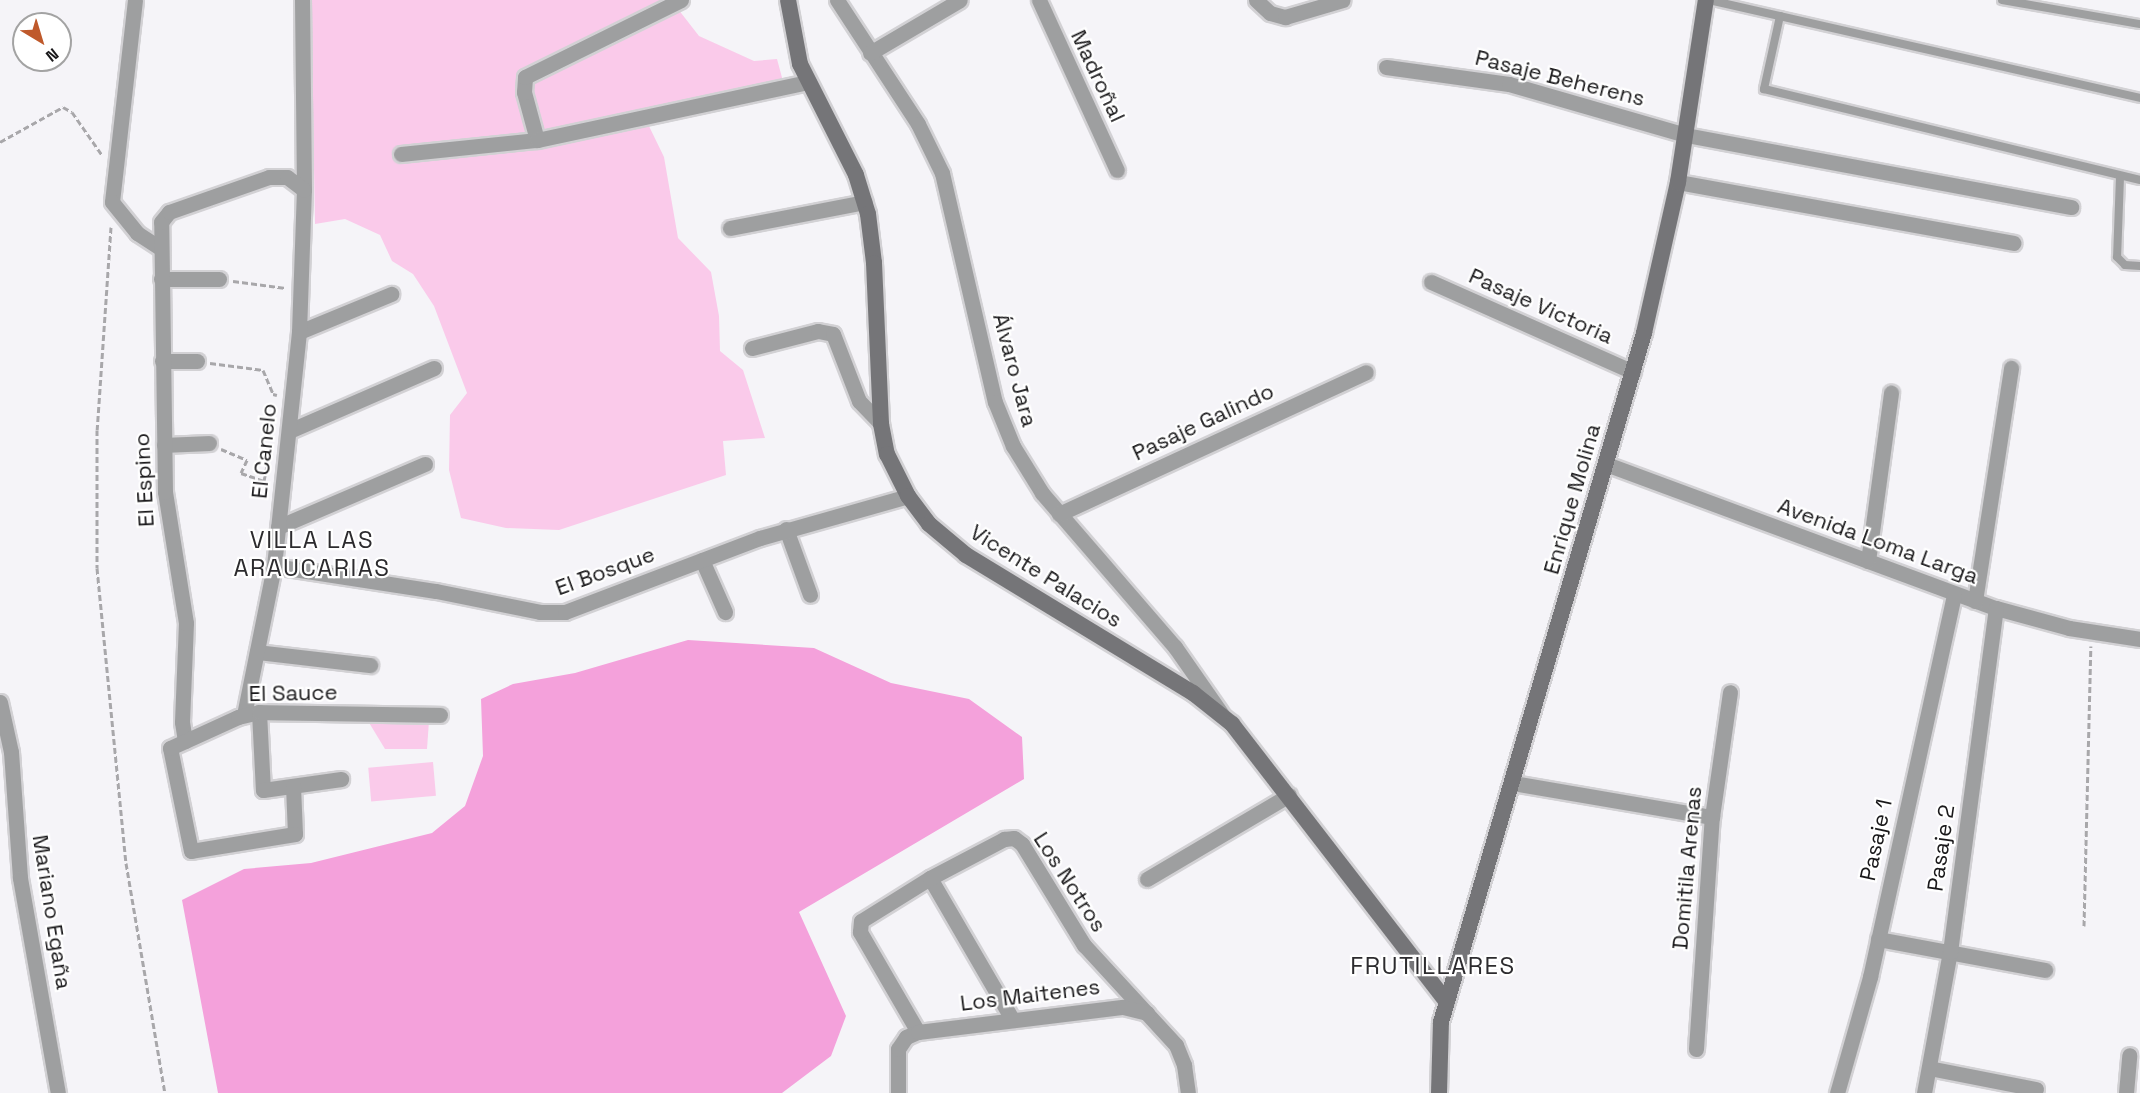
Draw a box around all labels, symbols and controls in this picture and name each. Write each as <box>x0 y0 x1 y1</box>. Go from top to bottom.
north arrow <box>12 12 72 72</box>
street label: Madroñal <box>1065 26 1131 126</box>
text: N <box>41 43 63 67</box>
street label: Pasaje Beherens <box>1472 44 1648 112</box>
street label: Pasaje Victoria <box>1465 262 1617 350</box>
street label: Álvaro Jara <box>987 310 1043 430</box>
street label: Pasaje Galindo <box>1128 378 1278 466</box>
street label: El Canelo <box>246 402 282 500</box>
street label: Enrique Molina <box>1538 421 1606 577</box>
street label: El Espino <box>128 432 160 528</box>
street label: Avenida Loma Larga <box>1774 492 1982 590</box>
street label: Vicente Palacios <box>965 519 1127 633</box>
district label: VILLA LAS ARAUCARIAS <box>233 526 391 582</box>
street label: El Bosque <box>552 541 658 601</box>
street label: El Sauce <box>248 679 338 707</box>
street label: Domitila Arenas <box>1667 785 1707 951</box>
street label: Pasaje 1 <box>1854 797 1898 883</box>
street label: Pasaje 2 <box>1922 803 1960 893</box>
street label: Los Notros <box>1028 827 1112 937</box>
street label: Mariano Egaña <box>27 833 77 991</box>
district label: FRUTILLARES <box>1350 952 1516 980</box>
street label: Los Maitenes <box>959 973 1101 1017</box>

